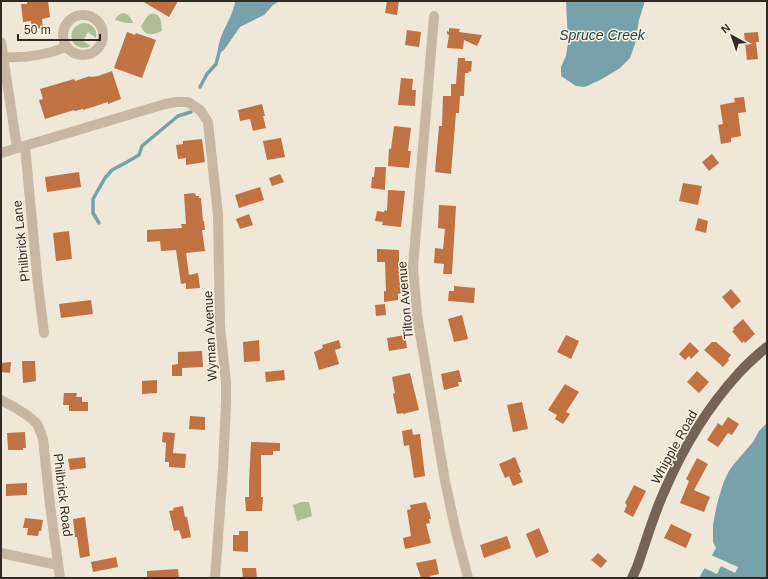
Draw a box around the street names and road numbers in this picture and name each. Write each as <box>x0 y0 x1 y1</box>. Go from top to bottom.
street label: Philbrick Lane <box>9 200 33 282</box>
street label: Tilton Avenue <box>394 260 416 340</box>
street label: Wyman Avenue <box>200 290 220 382</box>
street label: Whipple Road <box>648 408 700 486</box>
street label: Philbrick Road <box>50 452 76 538</box>

